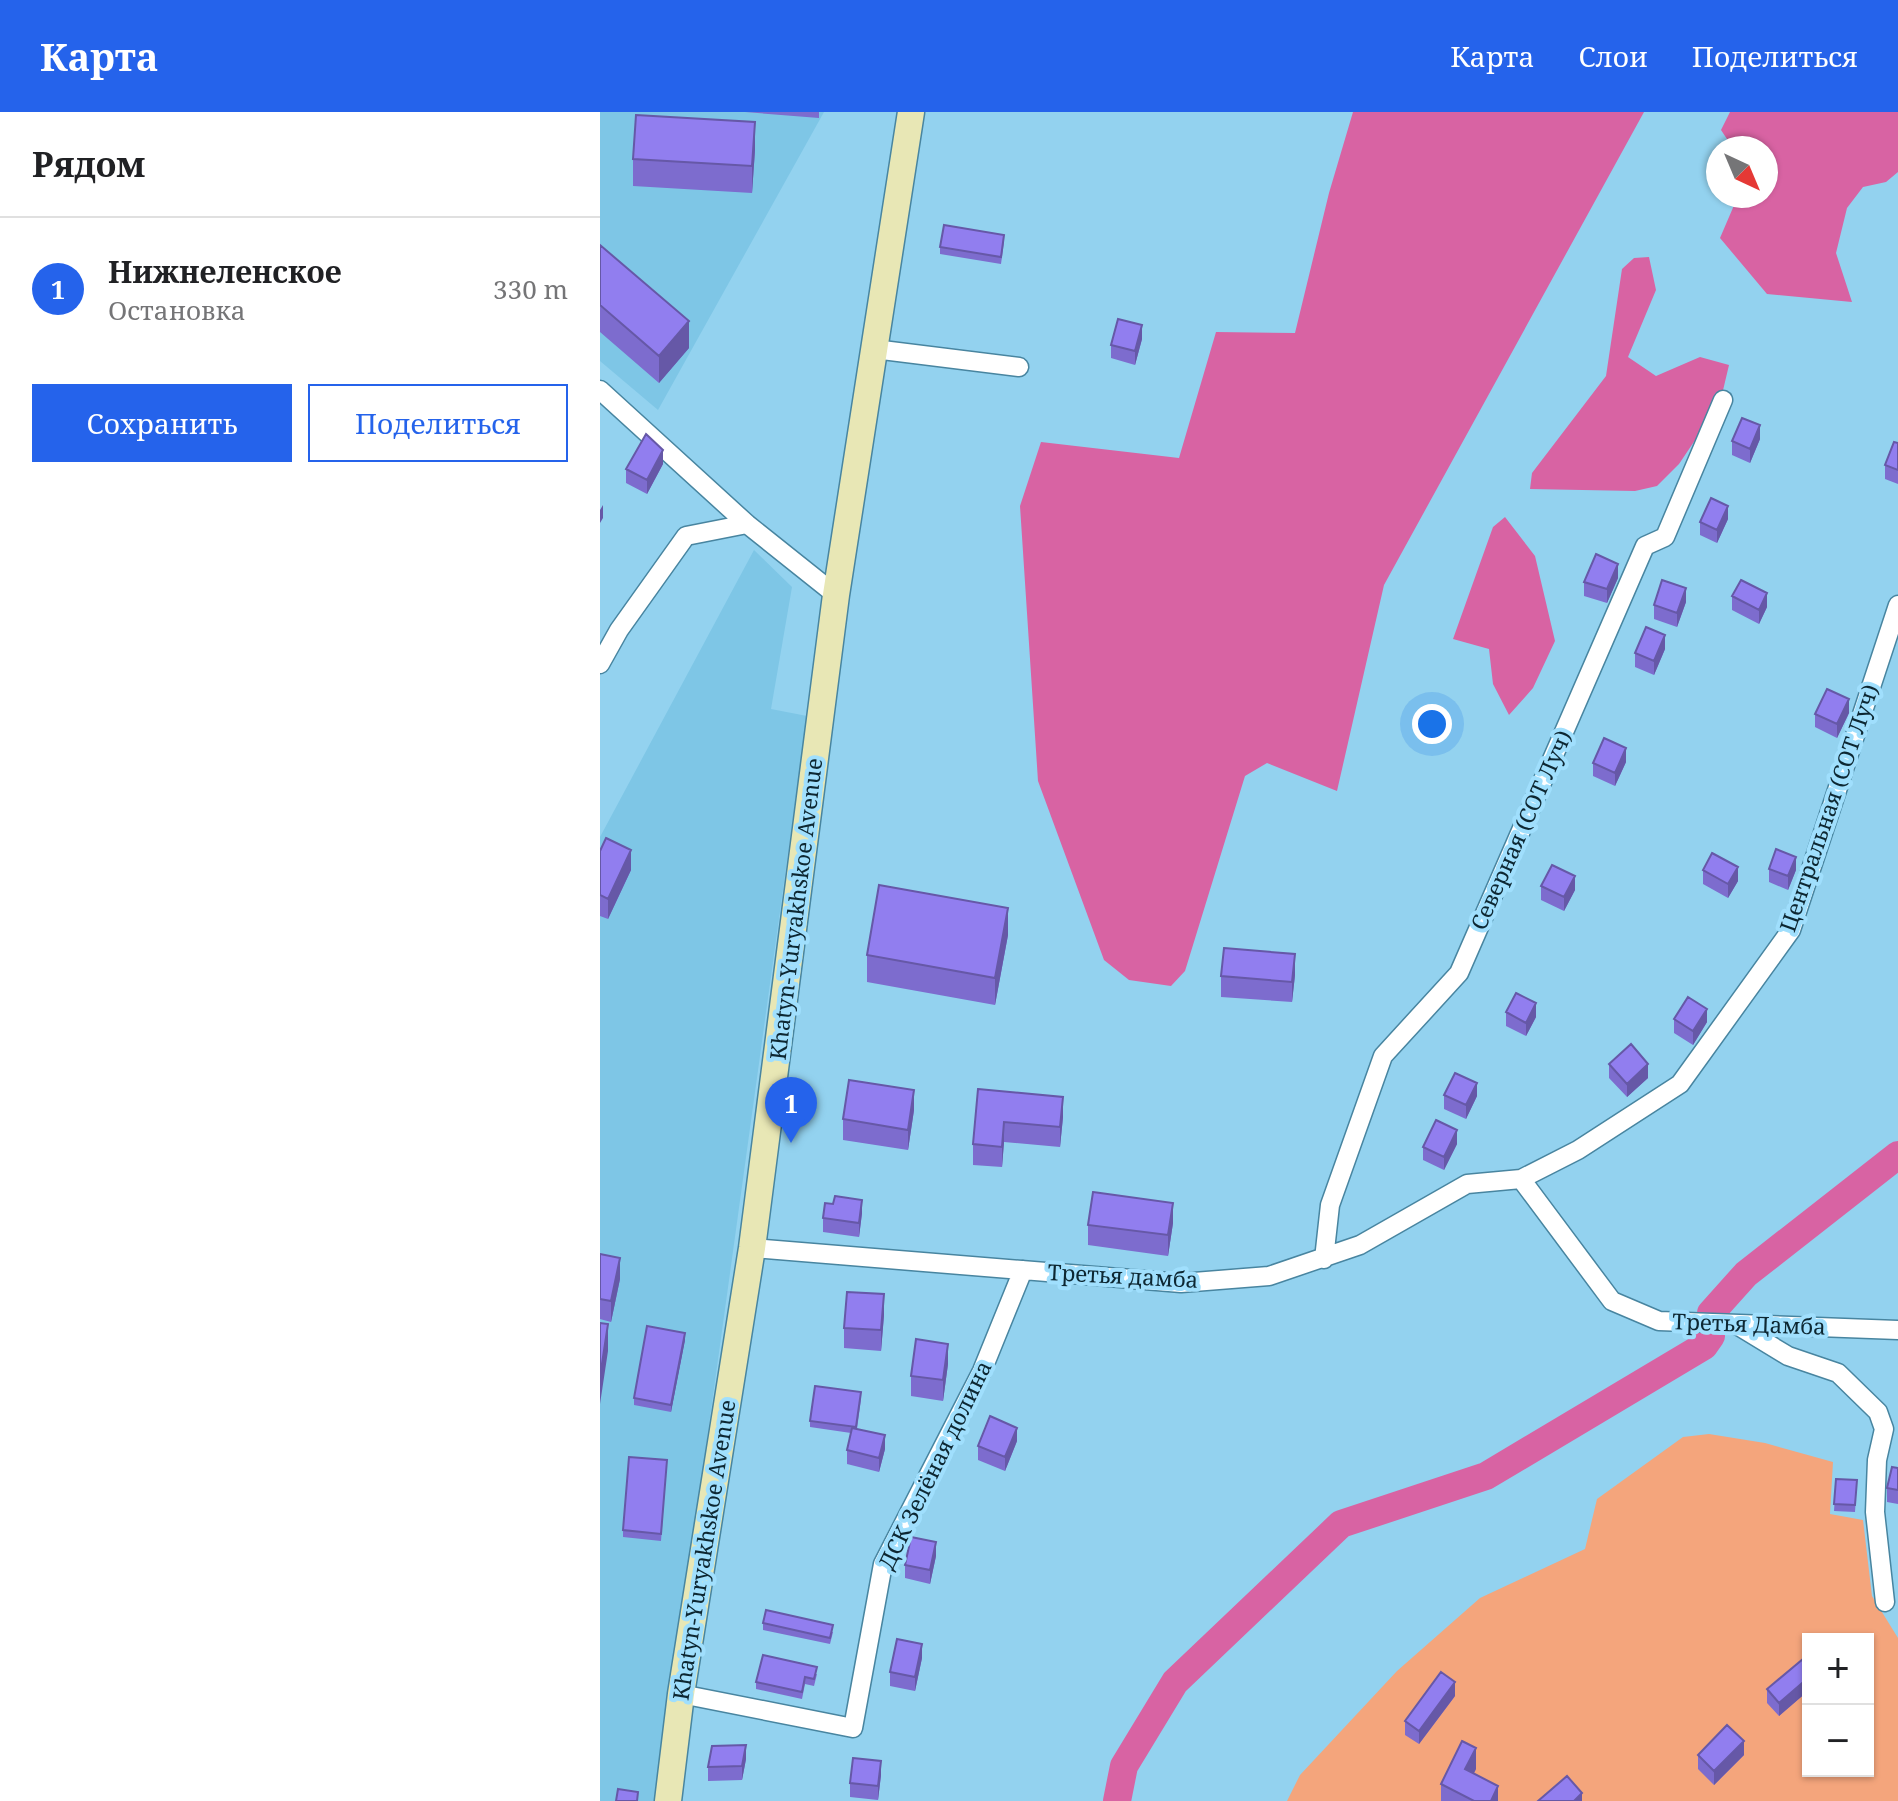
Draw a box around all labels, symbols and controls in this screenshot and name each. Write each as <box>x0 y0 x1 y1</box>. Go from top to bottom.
text: Карта <box>40 30 158 82</box>
text: Карта <box>1450 37 1534 75</box>
text: Слои <box>1578 37 1648 75</box>
text: Поделиться <box>1692 37 1858 75</box>
north arrow <box>1706 136 1778 208</box>
text: Рядом <box>32 141 145 187</box>
text: Нижнеленское <box>108 251 342 292</box>
text: 1 <box>51 271 65 307</box>
text: 330 m <box>493 271 568 307</box>
text: Остановка <box>108 292 246 328</box>
button: Сохранить <box>32 384 292 462</box>
button: Поделиться <box>308 384 568 462</box>
street label: Центральная (СОТ Луч) <box>1772 680 1885 935</box>
your location <box>1412 704 1452 744</box>
street label: Северная (СОТ Луч) <box>1463 725 1578 934</box>
street label: Khatyn-Yuryakhskoe Avenue <box>762 756 828 1061</box>
pin: 1 <box>765 1077 817 1143</box>
street label: Третья дамба <box>1047 1256 1199 1294</box>
street label: Третья Дамба <box>1672 1305 1826 1341</box>
street label: ДСК Зелёная долина <box>871 1355 998 1574</box>
street label: Khatyn-Yuryakhskoe Avenue <box>664 1397 742 1702</box>
map controls <box>1802 1633 1874 1777</box>
button: + <box>1802 1633 1874 1705</box>
button: − <box>1802 1705 1874 1777</box>

